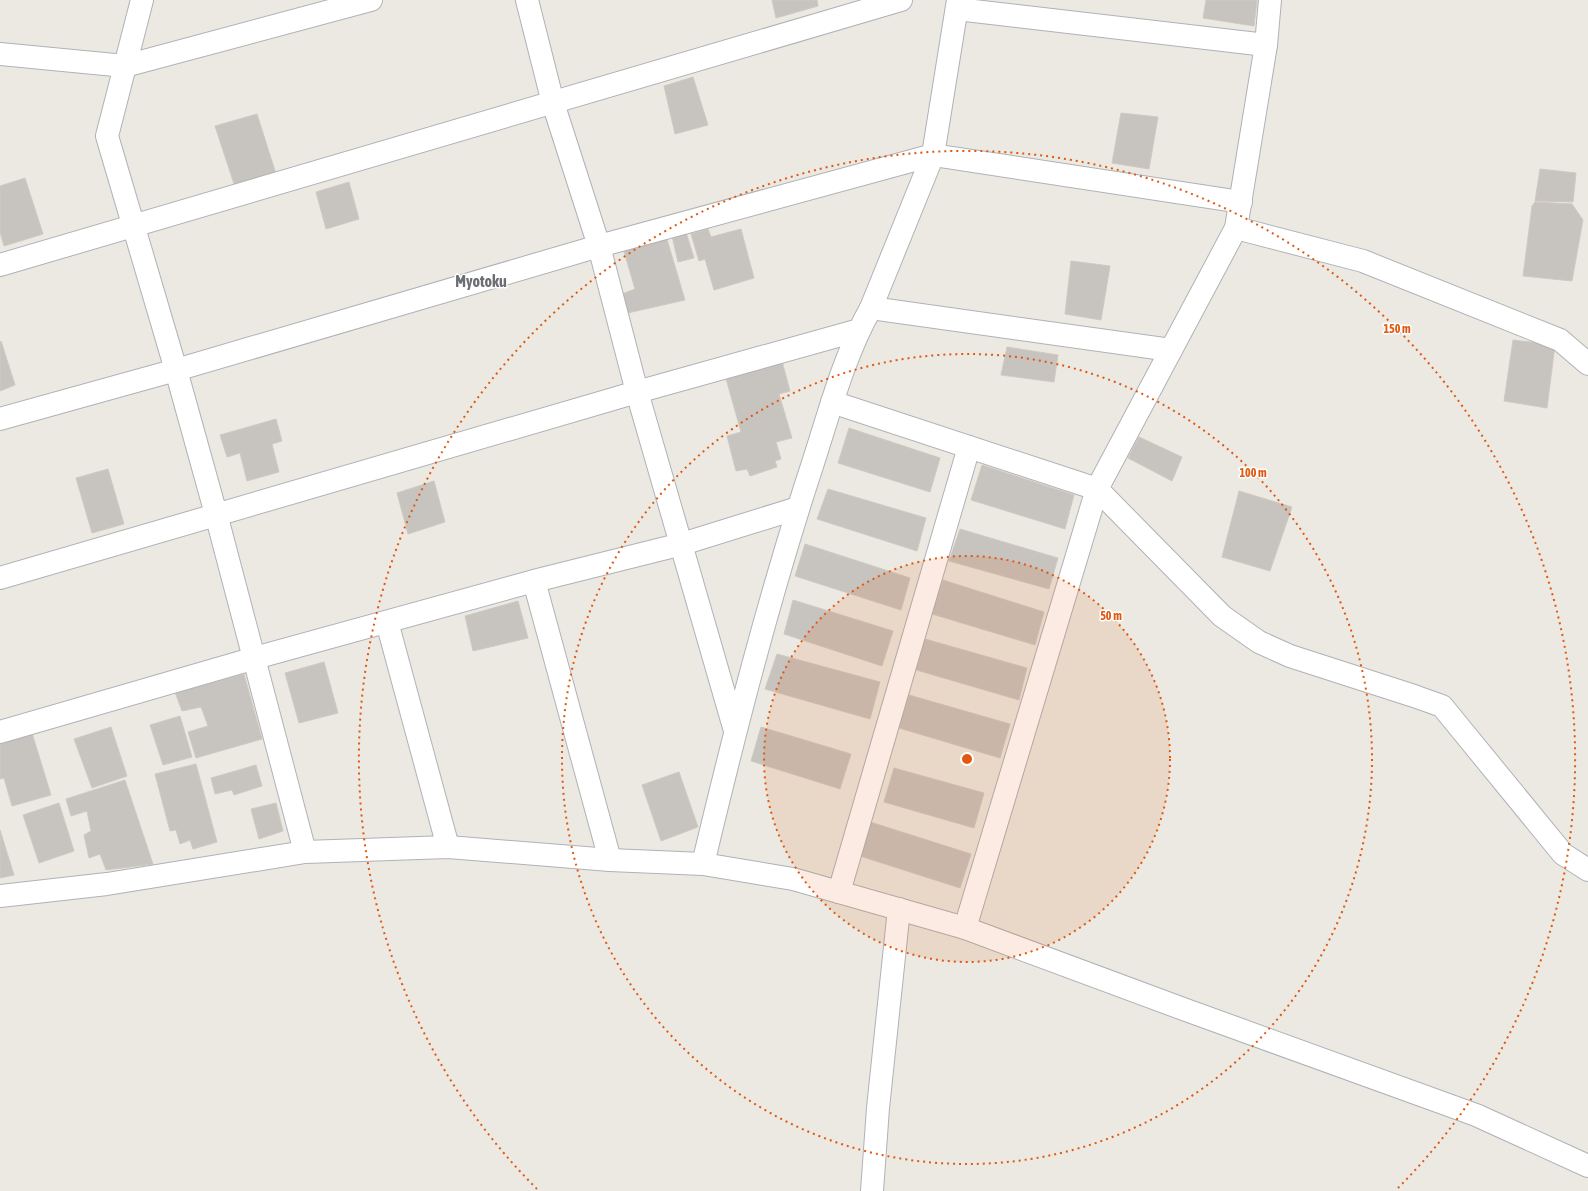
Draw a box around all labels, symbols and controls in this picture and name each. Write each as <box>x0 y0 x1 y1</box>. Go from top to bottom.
district label: Myotoku <box>455 272 507 290</box>
text: 150 m <box>1383 322 1411 336</box>
text: 100 m <box>1239 466 1267 480</box>
text: 50 m <box>1100 609 1122 623</box>
centre of rings <box>960 752 974 766</box>

